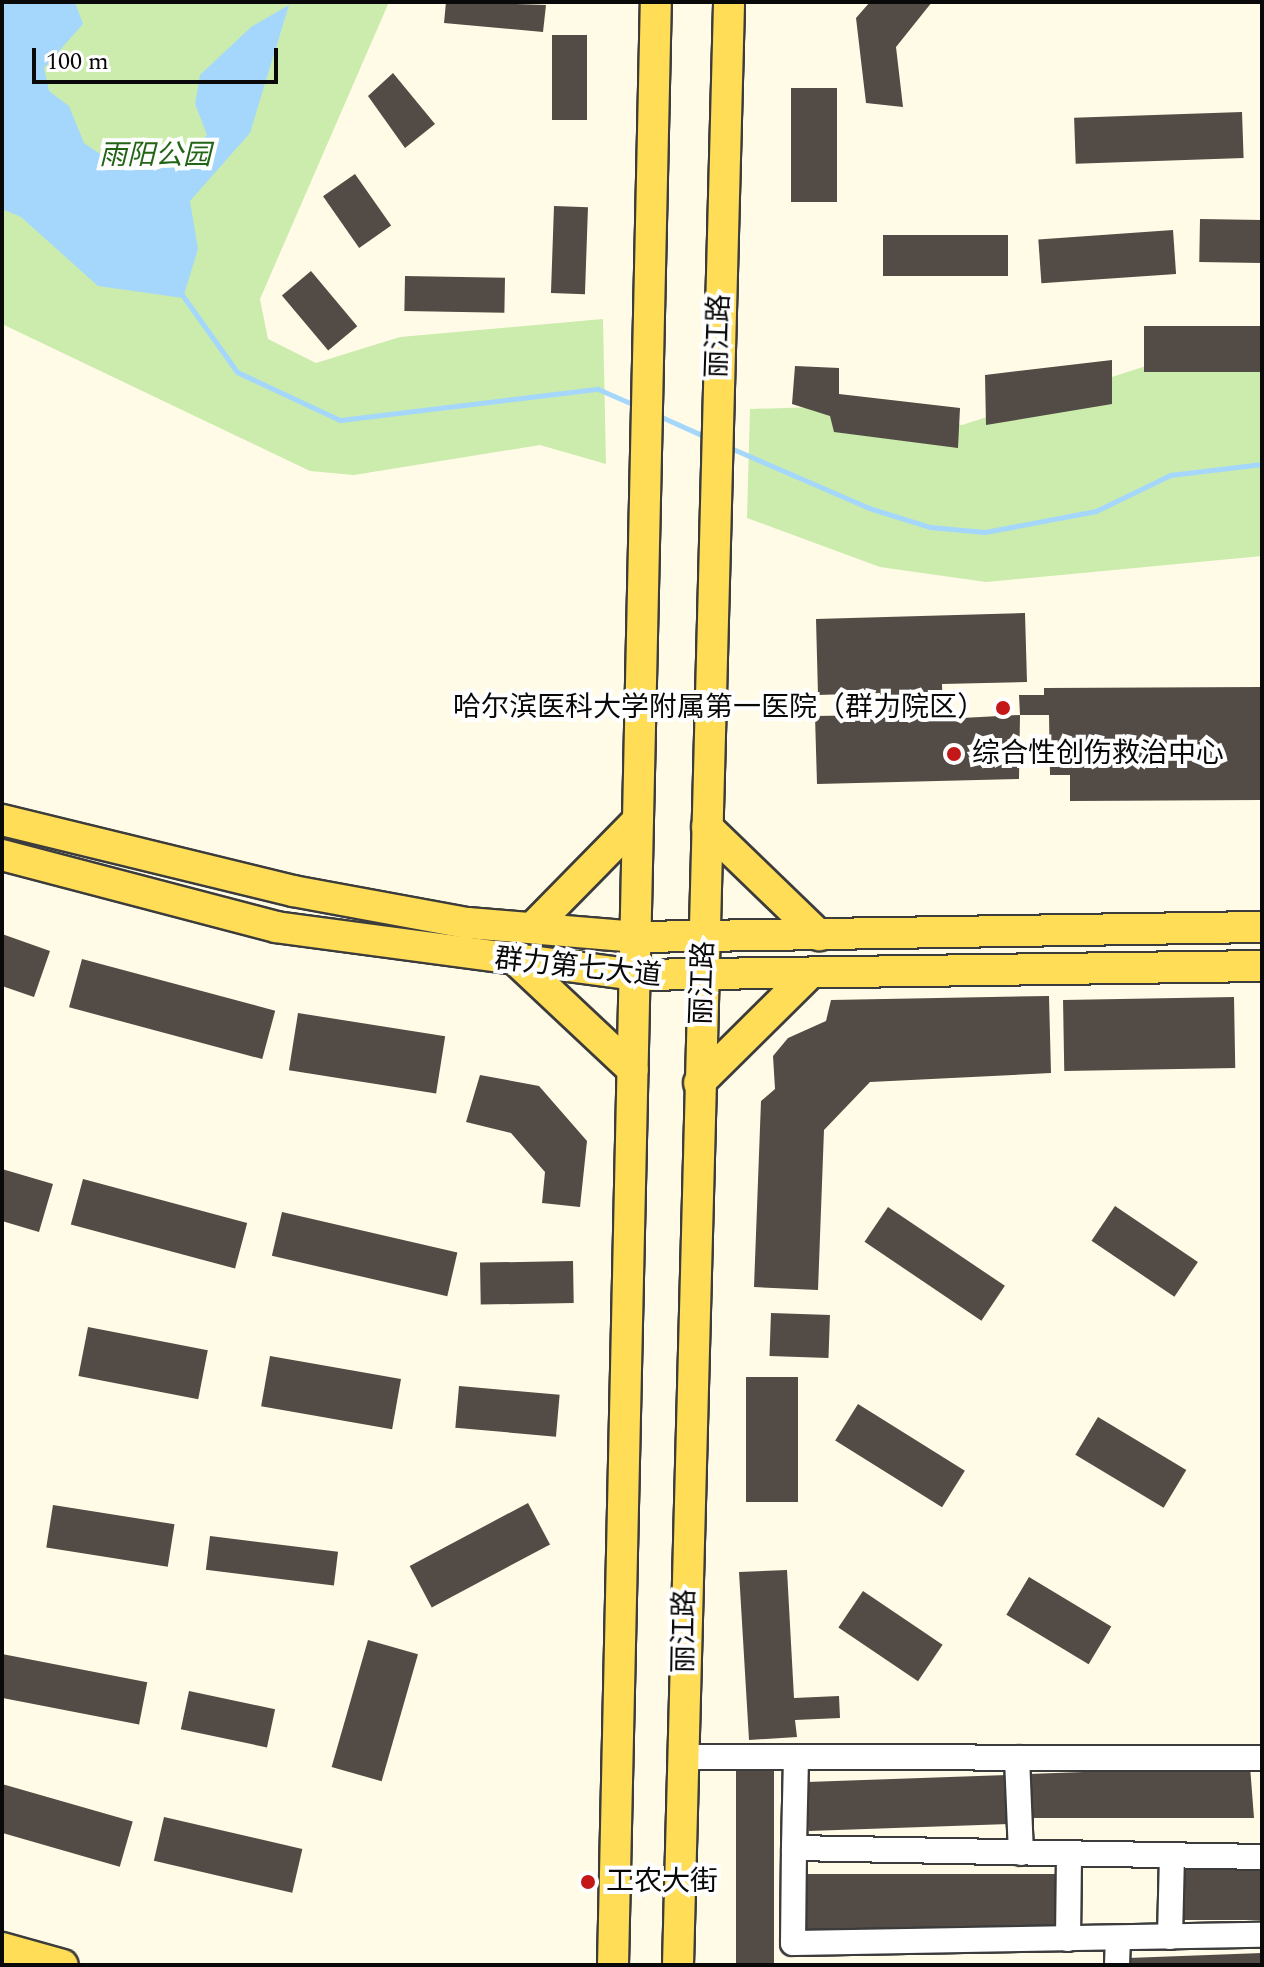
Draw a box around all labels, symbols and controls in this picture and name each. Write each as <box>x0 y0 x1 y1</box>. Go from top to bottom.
scale bar <box>36 32 282 82</box>
text: 100 m <box>46 44 109 80</box>
park label: 雨阳公园 <box>99 139 211 173</box>
street label: 丽江路 <box>701 293 737 379</box>
place label: 哈尔滨医科大学附属第一医院（群力院区） <box>453 691 985 725</box>
marker: 哈尔滨医科大学附属第一医院（群力院区） <box>992 697 1014 719</box>
place label: 综合性创伤救治中心 <box>972 737 1224 771</box>
marker: 综合性创伤救治中心 <box>943 743 965 765</box>
street label: 丽江路 <box>685 940 721 1026</box>
street label: 群力第七大道 <box>493 943 663 993</box>
street label: 丽江路 <box>667 1589 703 1673</box>
place label: 工农大街 <box>606 1865 718 1899</box>
marker: 工农大街 <box>577 1871 599 1893</box>

